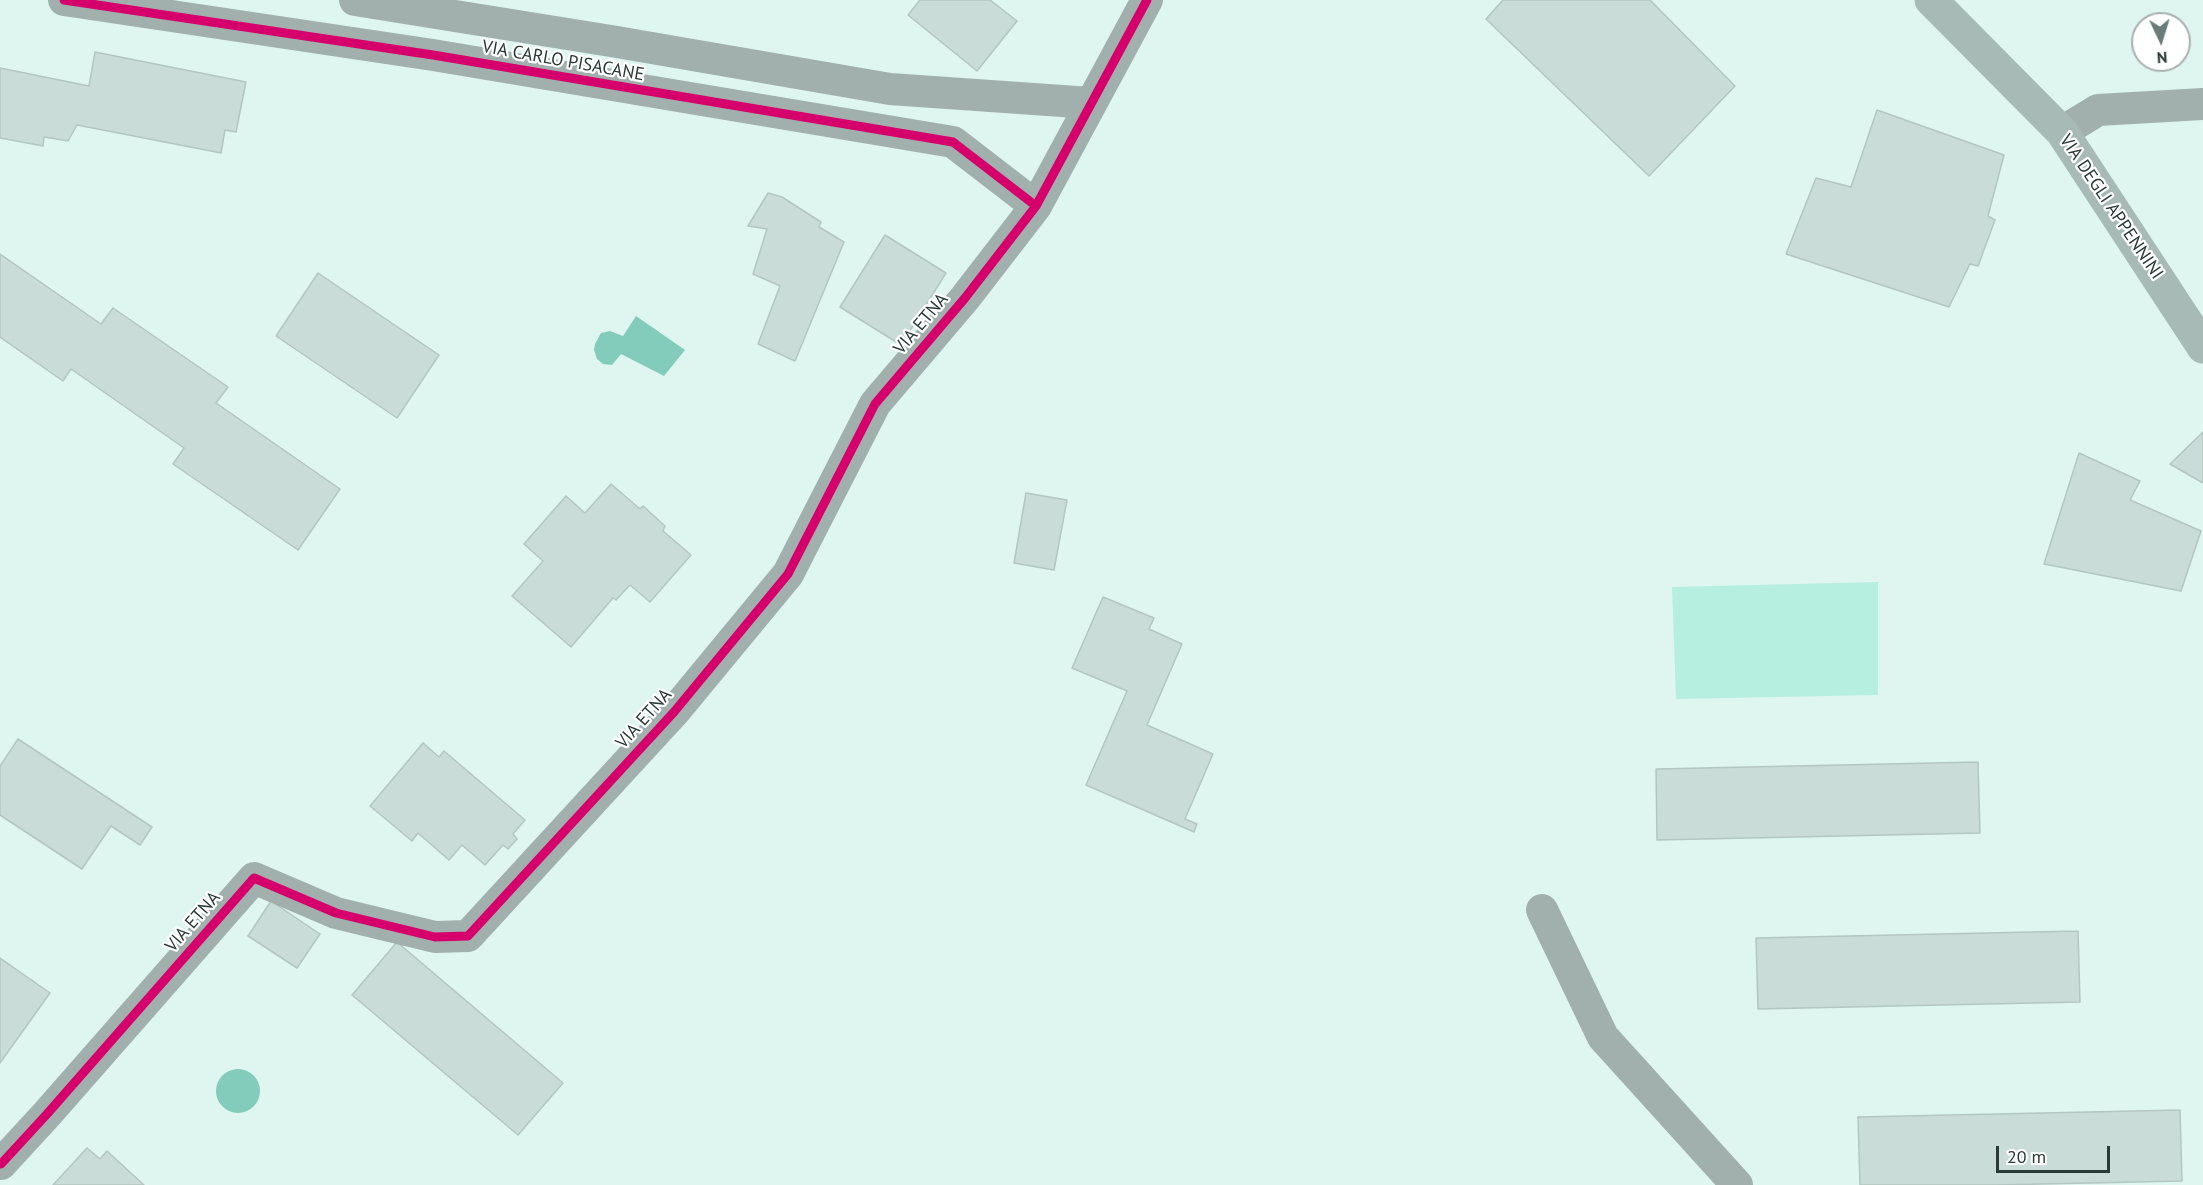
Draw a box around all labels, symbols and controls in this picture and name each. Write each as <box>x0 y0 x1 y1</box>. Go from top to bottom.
north arrow <box>2131 12 2191 72</box>
street label: VIA CARLO PISACANE <box>480 36 646 86</box>
text: N <box>2156 48 2168 68</box>
street label: VIA DEGLI APPENNINI <box>2055 131 2167 283</box>
street label: VIA ETNA <box>889 289 953 359</box>
street label: VIA ETNA <box>612 685 676 753</box>
street label: VIA ETNA <box>161 887 225 957</box>
scale bar <box>1999 1134 2113 1172</box>
text: 20 m <box>2007 1145 2046 1168</box>

